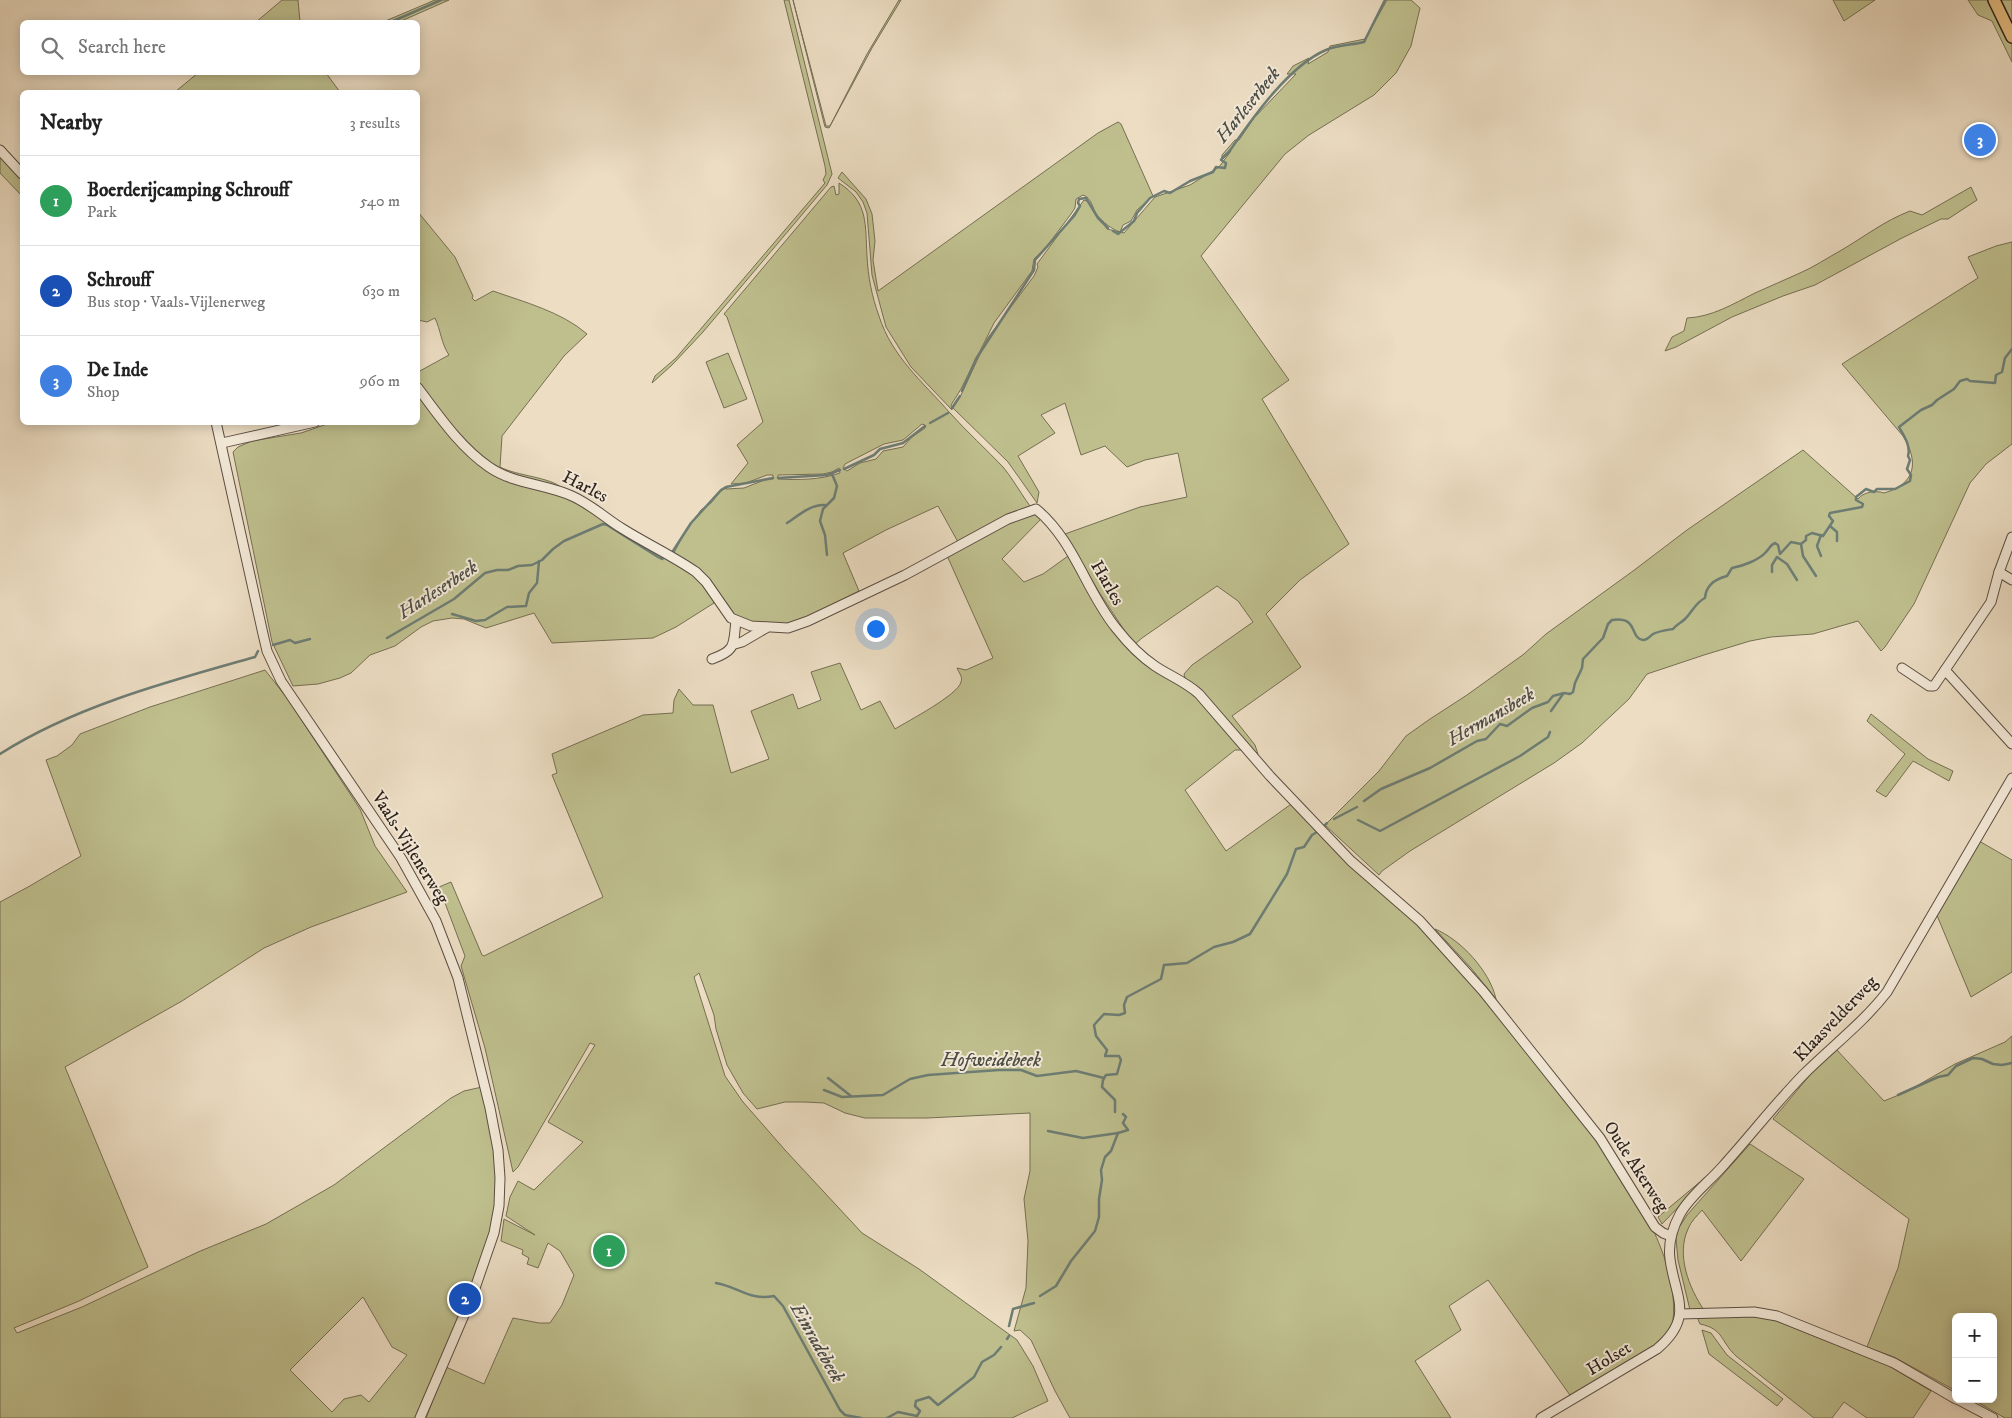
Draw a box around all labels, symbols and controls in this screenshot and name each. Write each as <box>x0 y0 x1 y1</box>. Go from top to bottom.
search box <box>20 20 420 75</box>
icon: search <box>38 34 66 62</box>
text: Search here <box>78 36 166 59</box>
water label: Harleserbeek <box>1210 62 1286 148</box>
text: Nearby <box>40 110 102 136</box>
text: 3 results <box>350 113 400 133</box>
pin: 3 <box>1964 121 1996 159</box>
text: Boerderijcamping Schrouff <box>87 179 289 202</box>
text: 1 <box>53 191 59 211</box>
text: 540 m <box>360 191 400 211</box>
text: Park <box>87 202 117 222</box>
text: Schrouff <box>87 269 151 292</box>
text: 2 <box>52 281 60 301</box>
text: 630 m <box>362 281 400 301</box>
text: Bus stop · Vaals-Vijlenerweg <box>87 292 265 312</box>
text: De Inde <box>87 359 148 382</box>
text: 3 <box>53 371 59 391</box>
text: 960 m <box>360 371 400 391</box>
text: Shop <box>87 382 120 402</box>
street label: Harles <box>559 466 611 508</box>
water label: Harleserbeek <box>393 556 482 625</box>
street label: Harles <box>1085 557 1129 609</box>
your location <box>863 616 889 642</box>
water label: Hermansbeek <box>1442 683 1539 752</box>
street label: Vaals-Vijlenerweg <box>366 787 454 909</box>
street label: Klaasvelderweg <box>1789 971 1883 1067</box>
water label: Hofweidebeek <box>940 1049 1041 1072</box>
street label: Oude Akerweg <box>1598 1117 1674 1217</box>
pin: 1 <box>593 1232 625 1270</box>
pin: 2 <box>449 1280 481 1318</box>
water label: Einradebeek <box>784 1298 849 1387</box>
map controls <box>1952 1313 1997 1403</box>
button: + <box>1952 1313 1997 1358</box>
street label: Holset <box>1583 1337 1636 1381</box>
button: − <box>1952 1358 1997 1403</box>

